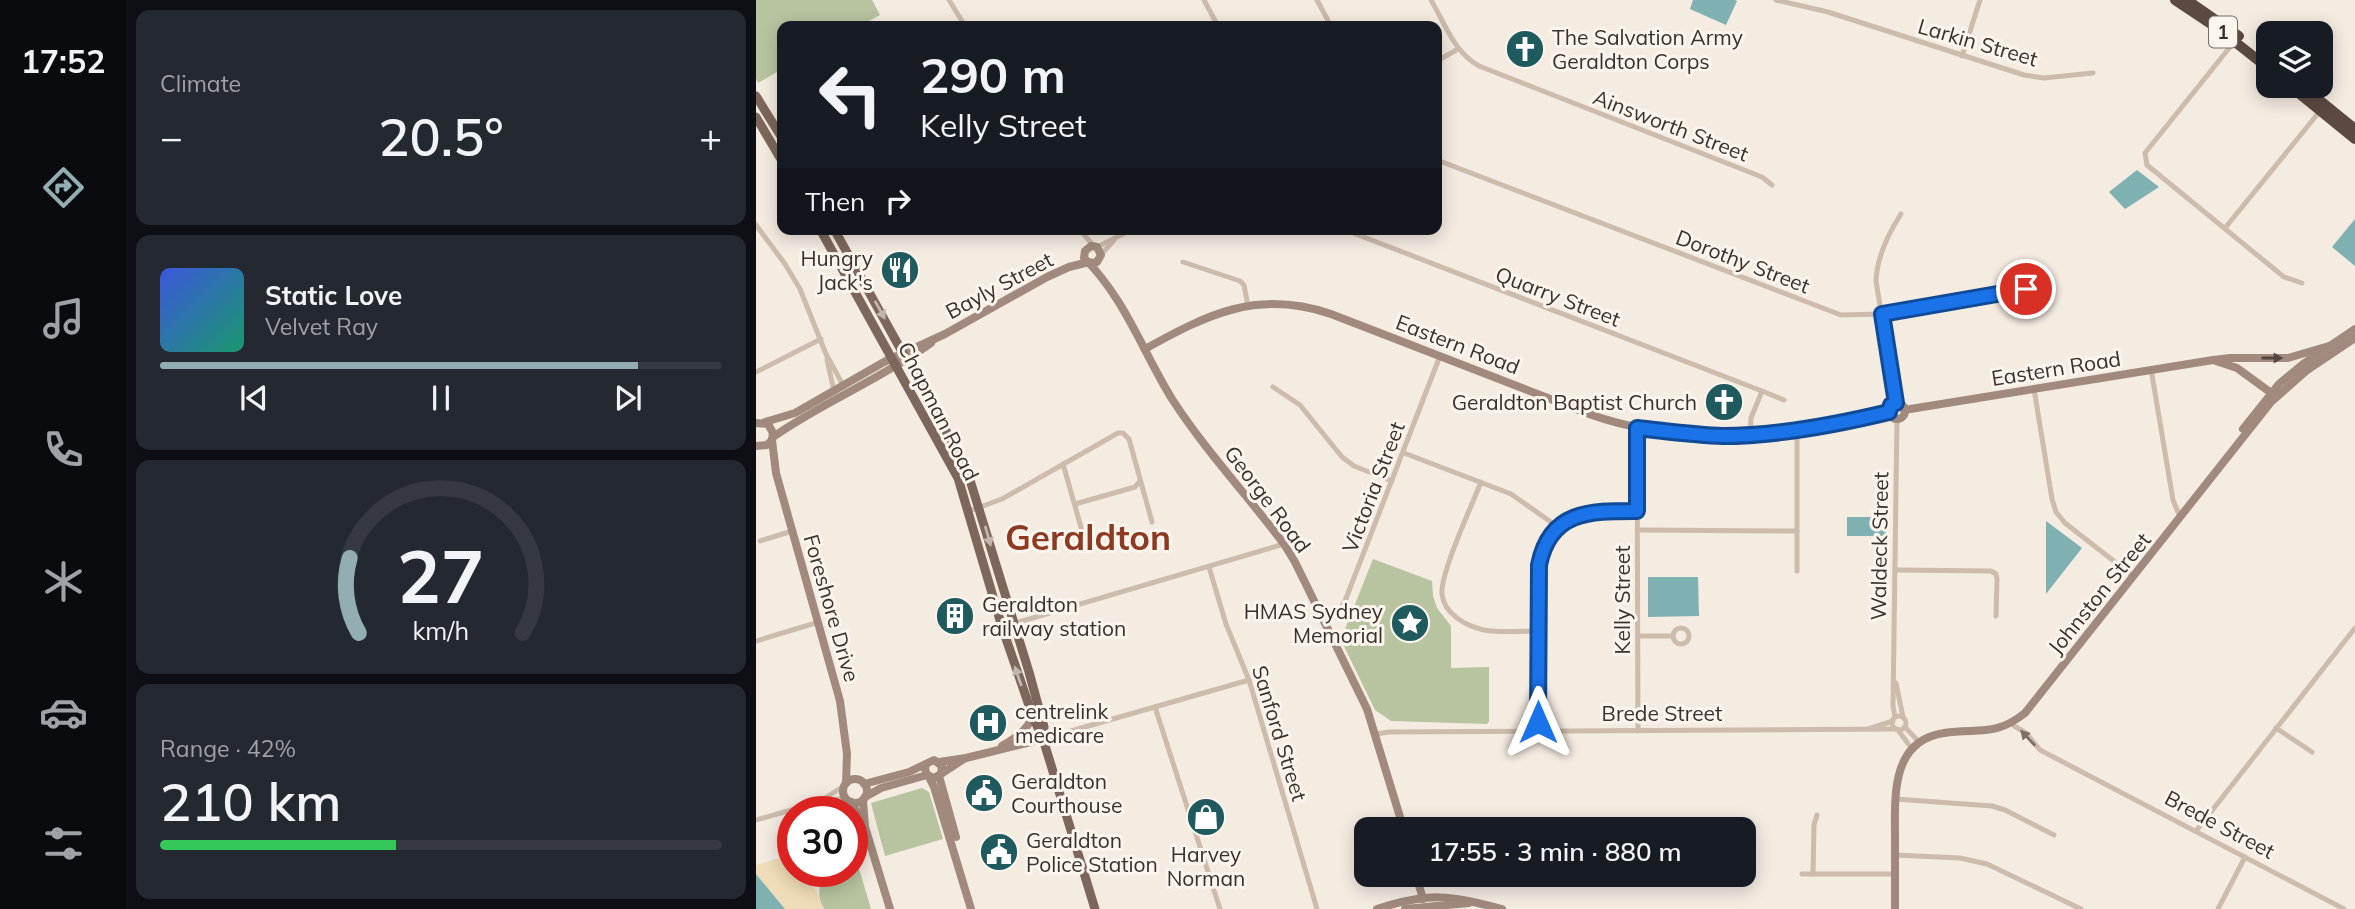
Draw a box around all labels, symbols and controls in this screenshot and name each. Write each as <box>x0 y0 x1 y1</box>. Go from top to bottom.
street label: Larkin Street <box>1915 13 2041 71</box>
road number: 1 <box>2209 16 2237 48</box>
map controls <box>2256 21 2333 98</box>
button: layers <box>2256 21 2333 98</box>
place label: The Salvation Army Geraldton Corps <box>1552 24 1743 74</box>
church icon: The Salvation Army Geraldton Corps <box>1504 28 1546 70</box>
text: 17:52 <box>21 41 105 81</box>
text: 290 m <box>920 44 1066 105</box>
icon: left <box>805 49 896 140</box>
text: Climate <box>160 69 241 98</box>
street label: Ainsworth Street <box>1590 83 1752 167</box>
text: 20.5° <box>378 104 504 169</box>
text: Kelly Street <box>920 105 1086 145</box>
text: − <box>160 113 183 161</box>
text: + <box>699 113 722 161</box>
icon: directions <box>39 163 88 212</box>
icon: right <box>879 182 917 220</box>
text: Then <box>805 185 865 218</box>
street label: Dorothy Street <box>1672 224 1814 298</box>
place label: Hungry Jack's <box>800 245 873 295</box>
street label: Bayly Street <box>941 246 1057 324</box>
restaurant icon: Hungry Jack's <box>879 249 921 291</box>
pin <box>1996 259 2056 319</box>
street label: Quarry Street <box>1492 260 1624 332</box>
icon: arrive <box>2007 270 2045 308</box>
text: Static Love <box>265 279 402 312</box>
icon: music <box>39 294 88 343</box>
one-way arrow <box>874 300 886 320</box>
street label: Eastern Road <box>1392 308 1524 380</box>
text: Velvet Ray <box>265 312 378 341</box>
street label: Chapman Road <box>893 337 985 485</box>
street label: Eastern Road <box>1989 345 2123 391</box>
one-way arrow <box>2261 352 2283 364</box>
icon: previous <box>235 379 273 417</box>
icon: pause <box>422 379 460 417</box>
icon: next <box>609 379 647 417</box>
church icon: Geraldton Baptist Church <box>1703 381 1745 423</box>
place label: Geraldton Baptist Church <box>1452 389 1697 415</box>
street label: Victoria Street <box>1336 418 1410 556</box>
icon: phone <box>39 425 88 474</box>
street label: George Road <box>1219 440 1317 558</box>
street label: Waldeck Street <box>1865 472 1893 620</box>
district label: Geraldton <box>1005 515 1171 559</box>
one-way arrow <box>984 526 994 547</box>
street label: Johnston Street <box>2042 527 2156 659</box>
text: 27 <box>397 530 485 621</box>
street label: Foreshore Drive <box>799 531 865 685</box>
street label: Kelly Street <box>1609 545 1635 655</box>
icon: climate <box>39 557 88 606</box>
place label: Geraldton railway station <box>982 591 1126 641</box>
building icon: Geraldton railway station <box>934 595 976 637</box>
place label: HMAS Sydney Memorial <box>1244 598 1383 648</box>
place icon: HMAS Sydney Memorial <box>1389 602 1431 644</box>
text: km/h <box>413 615 469 646</box>
street label: Sanford Street <box>1247 662 1313 804</box>
one-way arrow <box>1012 665 1023 686</box>
position arrow <box>1501 685 1575 759</box>
icon: car <box>39 688 88 737</box>
place label: centrelink medicare <box>1015 698 1108 748</box>
street label: Brede Street <box>1602 700 1722 726</box>
hospital icon: centrelink medicare <box>967 702 1009 744</box>
one-way arrow <box>2020 729 2036 747</box>
text: Range · 42% <box>160 734 296 763</box>
place label: Geraldton Courthouse <box>1011 768 1123 818</box>
text: 210 km <box>160 769 341 834</box>
public building icon: Geraldton Courthouse <box>963 772 1005 814</box>
street label: Brede Street <box>2161 784 2279 864</box>
speed limit sign: 30 <box>777 796 868 887</box>
shop icon: Harvey Norman <box>1185 796 1227 838</box>
icon: filters <box>39 819 88 868</box>
place label: Geraldton Police Station <box>1026 827 1158 877</box>
public building icon: Geraldton Police Station <box>978 831 1020 873</box>
text: 17:55 · 3 min · 880 m <box>1428 835 1682 868</box>
place label: Harvey Norman <box>1167 841 1245 891</box>

